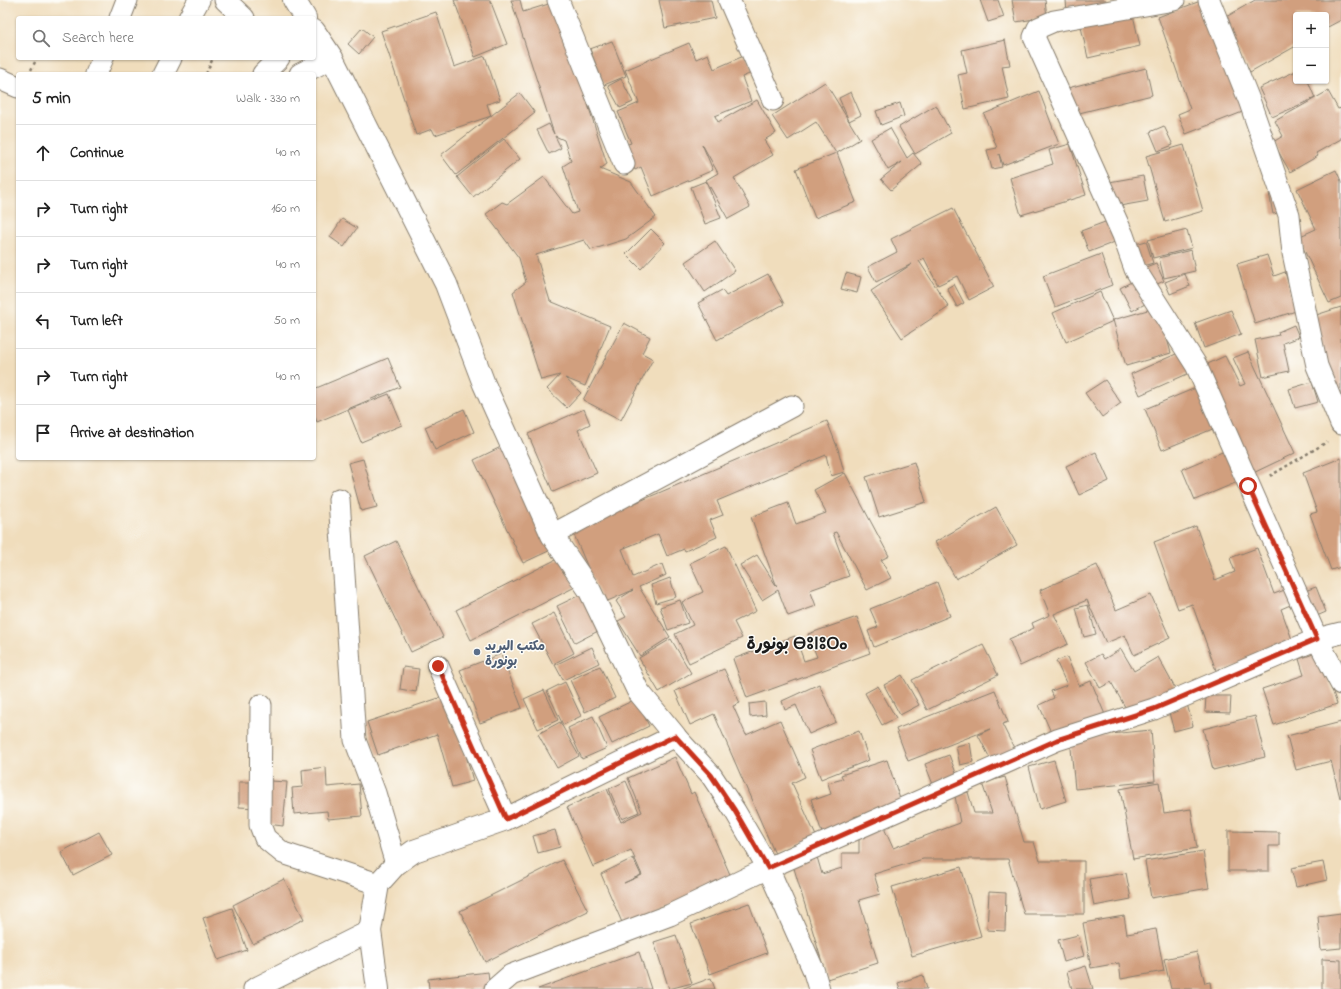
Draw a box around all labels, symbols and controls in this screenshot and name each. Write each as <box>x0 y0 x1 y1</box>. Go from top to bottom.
map controls <box>1293 12 1329 84</box>
button: + <box>1293 12 1329 48</box>
search box <box>16 16 316 60</box>
icon: search <box>30 27 52 49</box>
text: Search here <box>62 27 134 49</box>
button: − <box>1293 48 1329 84</box>
text: 5 min <box>32 86 71 111</box>
text: Walk · 330 m <box>236 89 300 108</box>
icon: ahead <box>32 142 54 164</box>
text: Continue <box>70 142 124 164</box>
text: 40 m <box>276 143 300 162</box>
icon: right <box>32 198 54 220</box>
text: Turn right <box>70 198 128 220</box>
text: 160 m <box>271 199 300 218</box>
icon: right <box>32 254 54 276</box>
text: Turn right <box>70 254 128 276</box>
text: 40 m <box>276 255 300 274</box>
icon: left <box>32 310 54 332</box>
text: Turn left <box>70 310 123 332</box>
text: 50 m <box>274 311 300 330</box>
icon: right <box>32 366 54 388</box>
text: Turn right <box>70 366 128 388</box>
text: 40 m <box>276 367 300 386</box>
icon: arrive <box>32 422 54 444</box>
text: Arrive at destination <box>70 422 194 444</box>
route start <box>1239 477 1257 495</box>
district label: بونورة ⴱⵓⵏⵓⵔⴰ <box>747 632 847 657</box>
place label: مكتب البريد بونورة <box>485 637 545 671</box>
marker: مكتب البريد بونورة <box>472 647 482 657</box>
route end <box>429 657 447 675</box>

